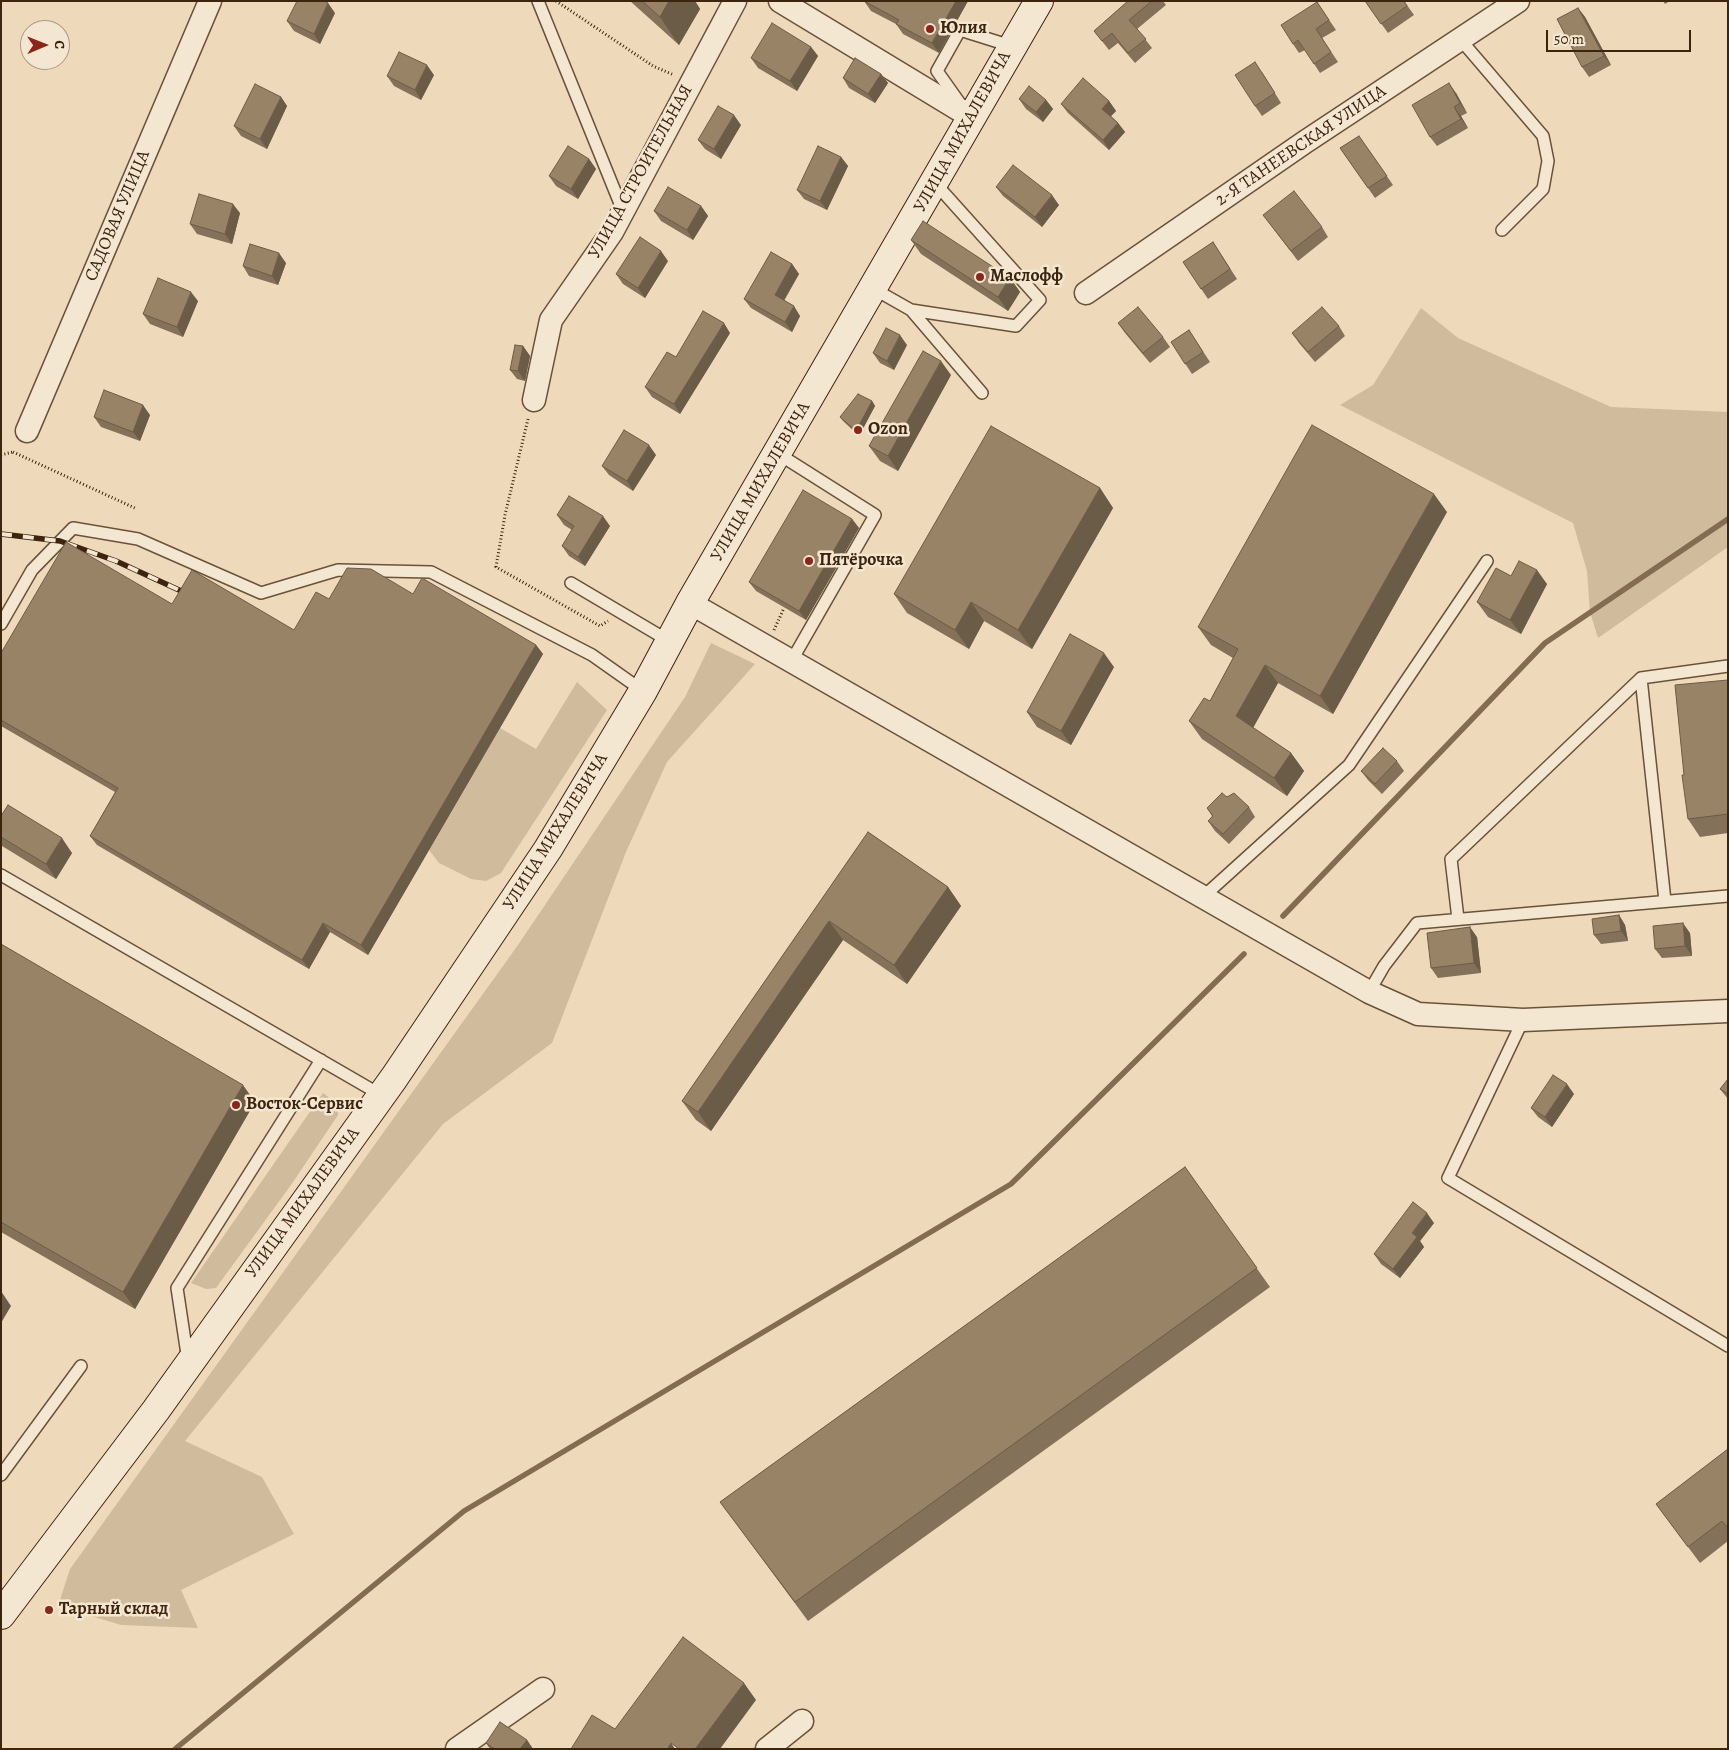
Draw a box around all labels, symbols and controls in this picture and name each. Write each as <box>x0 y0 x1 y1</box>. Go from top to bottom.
place label: Юлия <box>940 18 987 40</box>
north arrow <box>20 20 70 70</box>
scale bar <box>1549 20 1694 52</box>
marker: Юлия <box>924 23 936 35</box>
text: 50 m <box>1554 29 1584 49</box>
text: С <box>50 40 69 49</box>
street label: УЛИЦА МИХАЛЕВИЧА <box>910 48 1016 216</box>
street label: УЛИЦА СТРОИТЕЛЬНАЯ <box>584 81 698 263</box>
street label: 2-Я ТАНЕЕВСКАЯ УЛИЦА <box>1212 81 1390 211</box>
street label: САДОВАЯ УЛИЦА <box>81 147 155 285</box>
place label: Маслофф <box>990 266 1063 288</box>
marker: Маслофф <box>974 271 986 283</box>
street label: УЛИЦА МИХАЛЕВИЧА <box>706 398 816 566</box>
place label: Ozon <box>868 419 908 441</box>
marker: Ozon <box>852 424 864 436</box>
place label: Пятёрочка <box>819 550 903 572</box>
marker: Пятёрочка <box>803 555 815 567</box>
street label: УЛИЦА МИХАЛЕВИЧА <box>499 750 613 914</box>
place label: Восток-Сервис <box>246 1094 363 1116</box>
marker: Восток-Сервис <box>230 1099 242 1111</box>
street label: УЛИЦА МИХАЛЕВИЧА <box>241 1124 365 1282</box>
place label: Тарный склад <box>59 1599 168 1621</box>
marker: Тарный склад <box>43 1604 55 1616</box>

